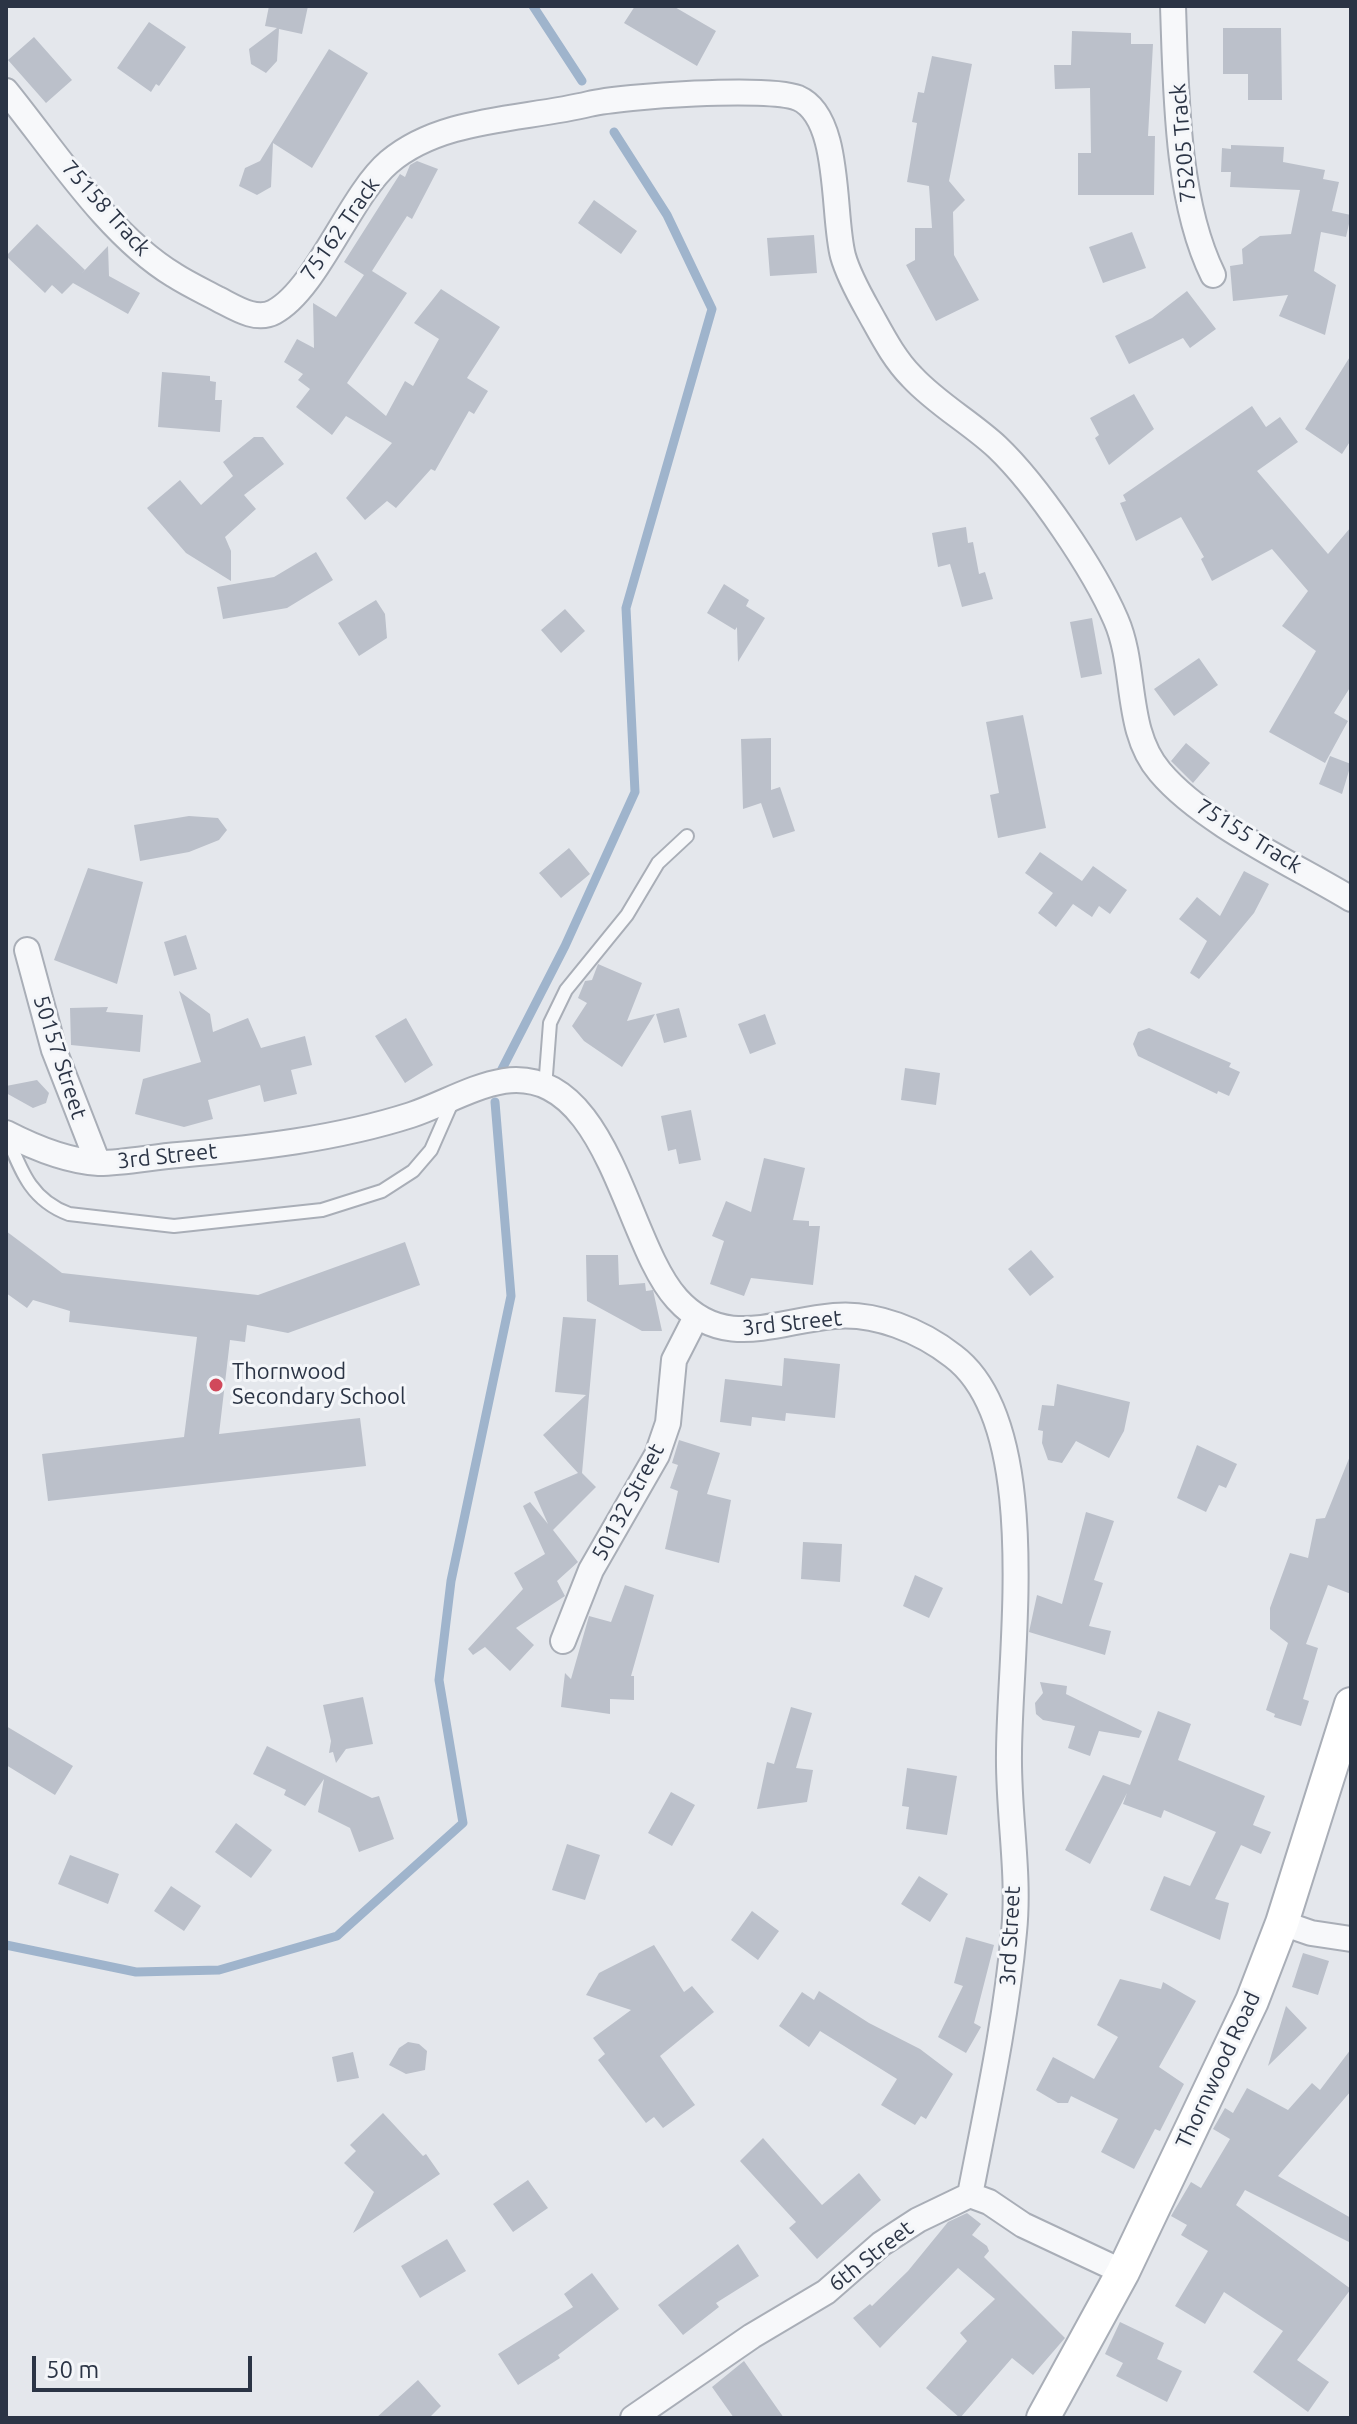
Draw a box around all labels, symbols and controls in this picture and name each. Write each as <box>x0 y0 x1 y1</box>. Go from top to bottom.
street label: 75205 Track <box>1165 82 1201 204</box>
street label: 75158 Track <box>56 155 156 261</box>
street label: 75162 Track <box>295 172 385 286</box>
street label: 75155 Track <box>1191 793 1307 879</box>
street label: 50157 Street <box>28 992 92 1122</box>
street label: 3rd Street <box>116 1138 218 1174</box>
street label: 3rd Street <box>741 1305 843 1341</box>
place label: Thornwood Secondary School <box>232 1359 406 1410</box>
marker: Thornwood Secondary School <box>207 1376 225 1394</box>
street label: 50132 Street <box>586 1439 670 1565</box>
street label: 3rd Street <box>994 1885 1026 1987</box>
street label: Thornwood Road <box>1170 1987 1266 2153</box>
street label: 6th Street <box>823 2215 919 2297</box>
scale bar <box>36 2340 256 2390</box>
text: 50 m <box>46 2356 99 2383</box>

